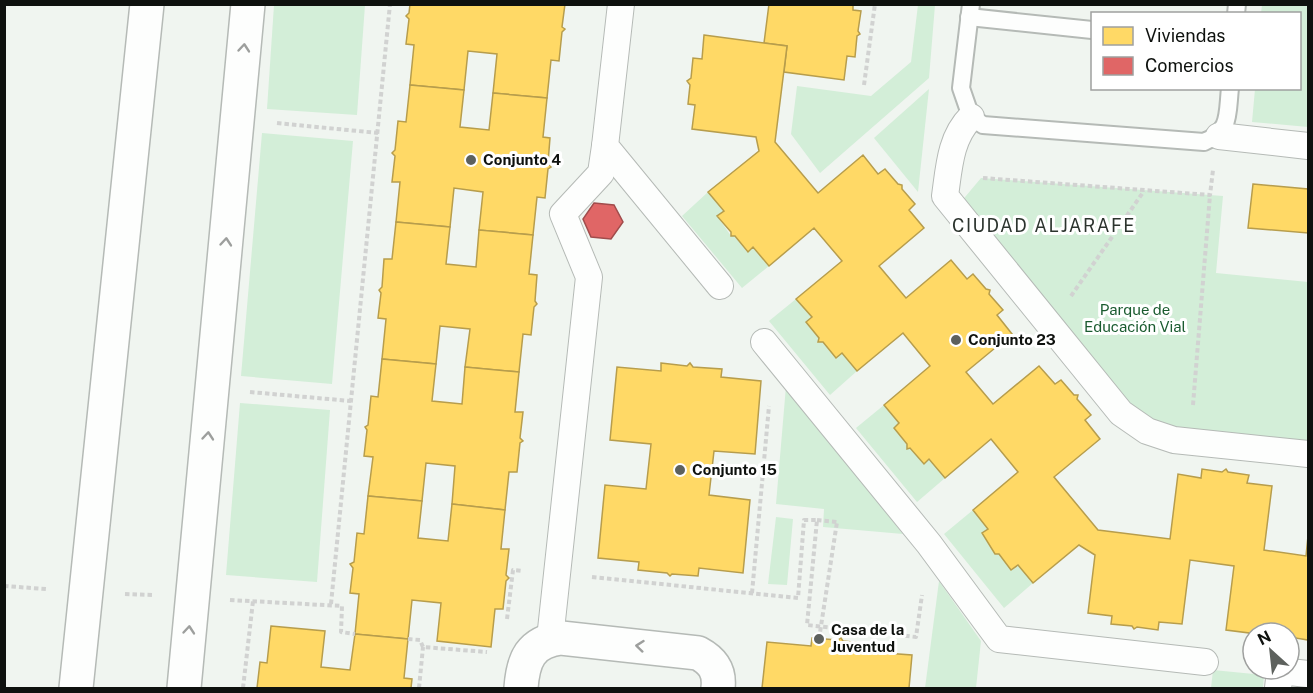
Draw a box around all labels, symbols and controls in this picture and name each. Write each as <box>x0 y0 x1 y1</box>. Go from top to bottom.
legend <box>1091 12 1301 90</box>
text: Viviendas <box>1145 25 1225 46</box>
one-way arrow <box>237 43 250 52</box>
text: Comercios <box>1145 55 1234 76</box>
place label: Conjunto 4 <box>483 151 561 168</box>
marker: Conjunto 4 <box>464 153 478 167</box>
district label: CIUDAD ALJARAFE <box>952 215 1136 236</box>
one-way arrow <box>219 237 232 246</box>
park label: Parque de Educación Vial <box>1084 301 1186 335</box>
place label: Conjunto 23 <box>968 331 1056 348</box>
marker: Conjunto 23 <box>949 333 963 347</box>
one-way arrow <box>201 432 214 441</box>
place label: Conjunto 15 <box>692 461 777 478</box>
marker: Conjunto 15 <box>673 463 687 477</box>
place label: Casa de la Juventud <box>831 621 904 655</box>
north arrow <box>1241 621 1301 681</box>
one-way arrow <box>182 626 195 635</box>
text: N <box>1255 627 1274 649</box>
marker: Casa de la Juventud <box>812 632 826 646</box>
one-way arrow <box>635 640 645 653</box>

